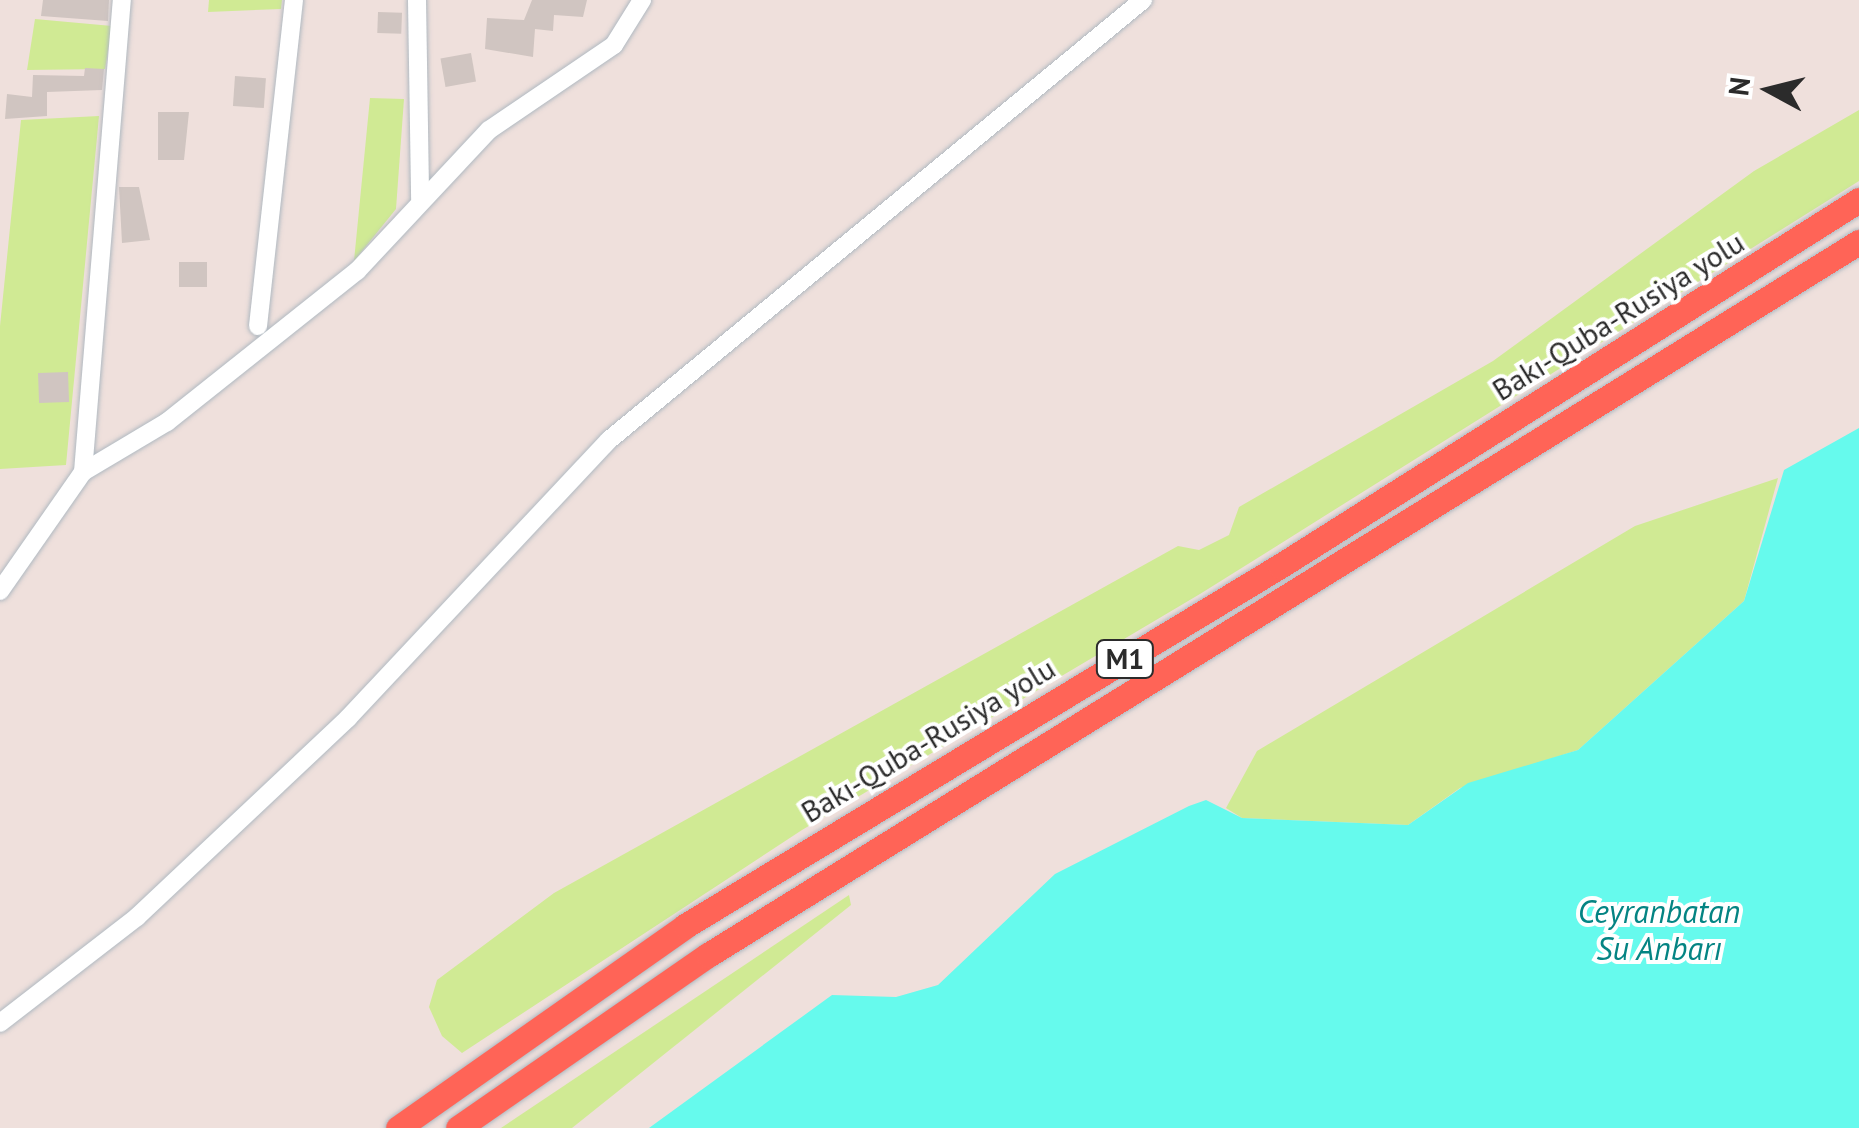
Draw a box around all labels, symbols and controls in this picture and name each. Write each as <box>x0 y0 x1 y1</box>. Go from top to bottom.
north arrow <box>1719 40 1819 140</box>
text: N <box>1719 75 1758 98</box>
street label: Bakı-Quba-Rusiya yolu <box>1485 224 1751 408</box>
road number: M1 <box>1095 636 1155 682</box>
street label: Bakı-Quba-Rusiya yolu <box>794 650 1062 830</box>
water label: Ceyranbatan Su Anbarı <box>1578 893 1740 968</box>

